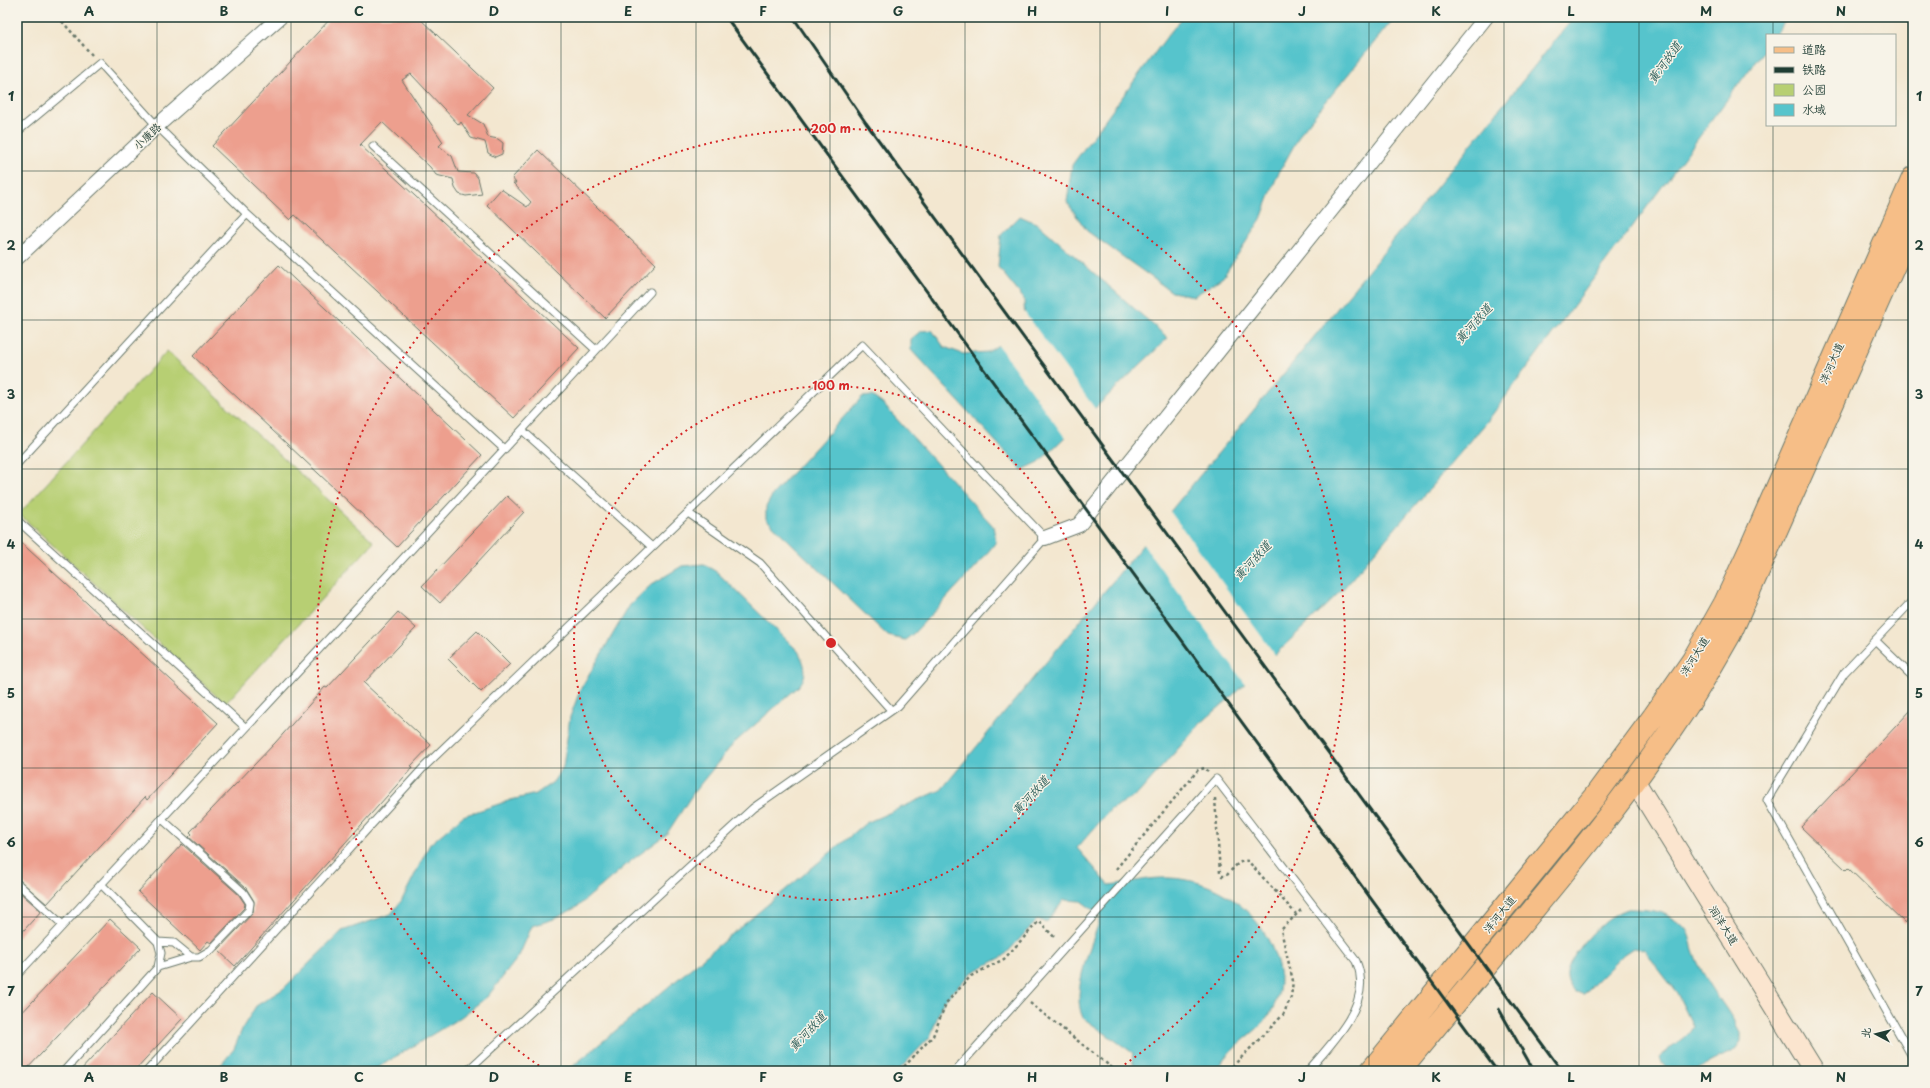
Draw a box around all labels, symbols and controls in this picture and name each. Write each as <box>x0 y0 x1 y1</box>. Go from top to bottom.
text: A <box>84 1 94 20</box>
text: B <box>220 1 229 20</box>
text: C <box>354 1 364 20</box>
text: D <box>489 1 499 20</box>
text: E <box>624 1 632 20</box>
text: F <box>759 1 767 20</box>
text: G <box>893 1 903 20</box>
text: H <box>1027 1 1037 20</box>
text: I <box>1165 1 1169 20</box>
text: J <box>1298 1 1306 20</box>
text: K <box>1431 1 1441 20</box>
text: L <box>1567 1 1575 20</box>
text: M <box>1700 1 1712 20</box>
text: N <box>1836 1 1846 20</box>
legend <box>1766 34 1896 126</box>
water label: 黄河故道 <box>1643 36 1686 87</box>
text: 道路 <box>1802 40 1826 58</box>
text: 铁路 <box>1802 60 1826 78</box>
text: 公园 <box>1802 80 1826 98</box>
text: 1 <box>8 86 14 105</box>
text: 1 <box>1916 86 1922 105</box>
text: 水域 <box>1802 100 1826 118</box>
street label: 小康路 <box>129 119 165 153</box>
text: 200 m <box>811 119 851 137</box>
text: 2 <box>6 235 16 254</box>
text: 2 <box>1914 235 1924 254</box>
water label: 黄河故道 <box>1450 298 1496 347</box>
street label: 洋河大道 <box>1814 339 1848 387</box>
text: 100 m <box>812 376 850 394</box>
text: 3 <box>7 384 16 403</box>
text: 3 <box>1915 384 1924 403</box>
text: 4 <box>7 534 16 553</box>
text: 4 <box>1915 534 1924 553</box>
water label: 黄河故道 <box>1229 536 1276 584</box>
street label: 洋河大道 <box>1675 633 1713 679</box>
centre of rings <box>824 636 838 650</box>
text: 5 <box>7 683 15 702</box>
text: 5 <box>1915 683 1923 702</box>
water label: 黄河故道 <box>1007 771 1054 819</box>
text: 6 <box>6 832 16 851</box>
text: 6 <box>1914 832 1924 851</box>
street label: 洋河大道 <box>1479 892 1519 936</box>
street label: 润洋大道 <box>1705 902 1743 948</box>
text: 7 <box>7 981 15 1000</box>
text: 7 <box>1915 981 1923 1000</box>
water label: 黄河故道 <box>784 1007 831 1055</box>
north arrow <box>1856 1014 1896 1054</box>
text: 北 <box>1856 1026 1875 1039</box>
text: A <box>84 1067 94 1086</box>
text: B <box>220 1067 229 1086</box>
text: C <box>354 1067 364 1086</box>
text: D <box>489 1067 499 1086</box>
text: E <box>624 1067 632 1086</box>
text: F <box>759 1067 767 1086</box>
text: G <box>893 1067 903 1086</box>
text: H <box>1027 1067 1037 1086</box>
text: I <box>1165 1067 1169 1086</box>
text: J <box>1298 1067 1306 1086</box>
text: K <box>1431 1067 1441 1086</box>
text: L <box>1567 1067 1575 1086</box>
text: M <box>1700 1067 1712 1086</box>
text: N <box>1836 1067 1846 1086</box>

